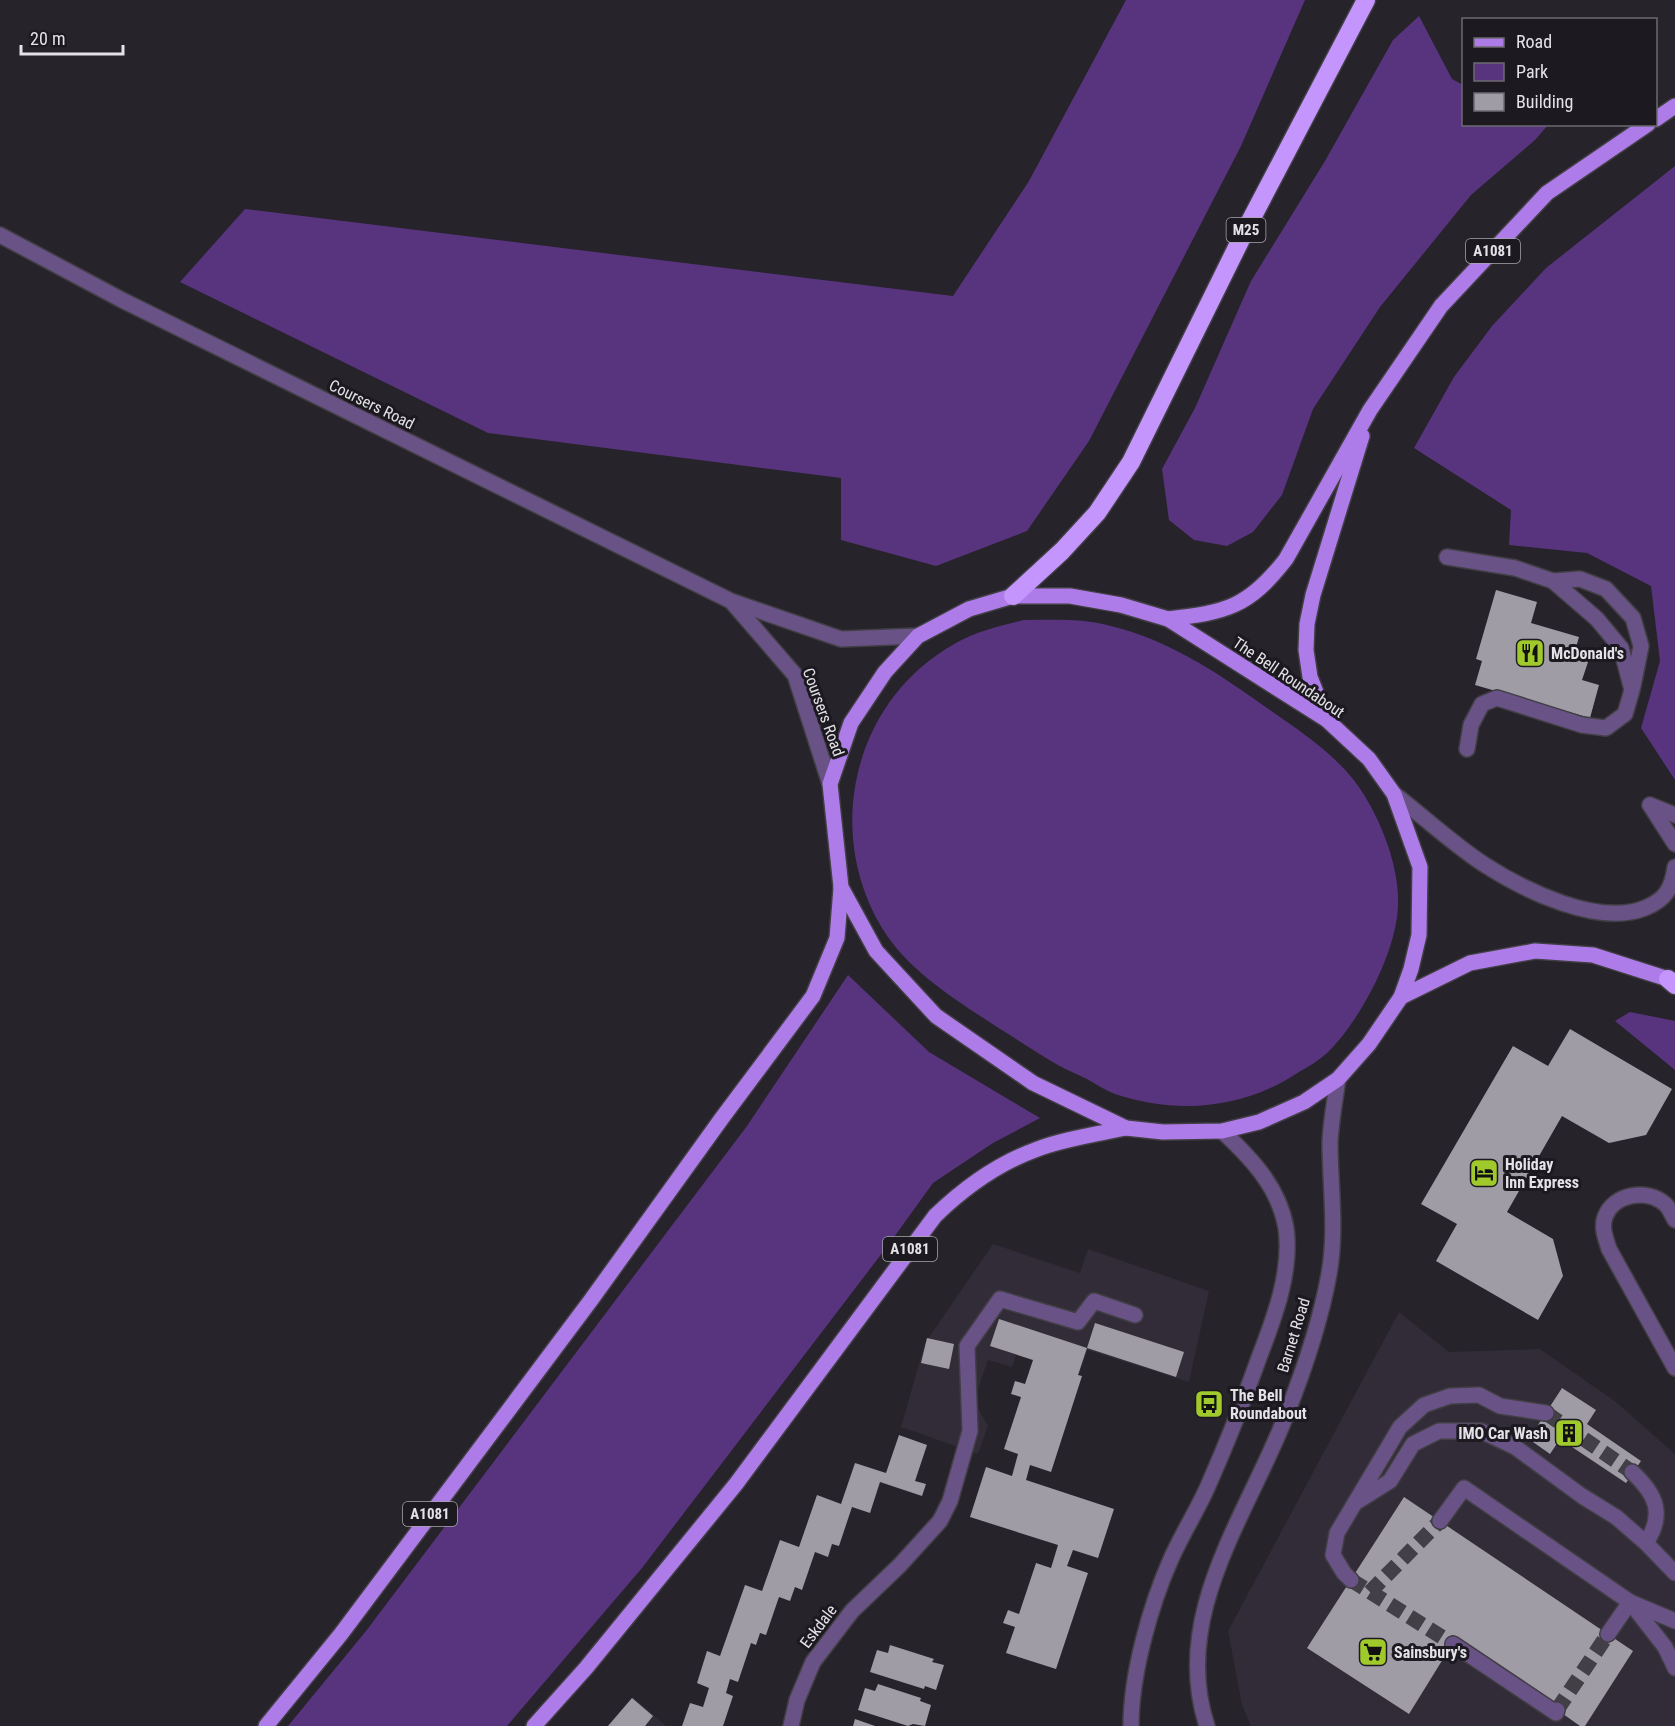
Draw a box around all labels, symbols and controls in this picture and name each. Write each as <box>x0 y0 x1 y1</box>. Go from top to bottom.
scale bar <box>21 18 123 56</box>
legend <box>1462 18 1657 126</box>
text: 20 m <box>30 28 65 49</box>
text: Road <box>1516 31 1552 52</box>
text: Park <box>1516 61 1548 82</box>
text: Building <box>1516 91 1573 112</box>
road number: M25 <box>1226 218 1266 242</box>
road number: A1081 <box>1466 239 1520 263</box>
street label: Coursers Road <box>326 376 418 433</box>
street label: The Bell Roundabout <box>1229 633 1348 722</box>
restaurant icon: McDonald's <box>1514 637 1546 669</box>
place label: McDonald's <box>1551 644 1624 663</box>
street label: Coursers Road <box>799 665 848 759</box>
place label: Holiday Inn Express <box>1505 1155 1579 1192</box>
hotel icon: Holiday Inn Express <box>1468 1157 1500 1189</box>
road number: A1081 <box>883 1237 937 1261</box>
street label: Barnet Road <box>1273 1296 1314 1375</box>
place label: The Bell Roundabout <box>1230 1386 1307 1423</box>
bus stop icon: The Bell Roundabout <box>1193 1388 1225 1420</box>
building icon: IMO Car Wash <box>1553 1417 1585 1449</box>
place label: IMO Car Wash <box>1458 1424 1548 1443</box>
road number: A1081 <box>403 1502 457 1526</box>
street label: Eskdale <box>796 1601 841 1652</box>
supermarket icon: Sainsbury's <box>1357 1636 1389 1668</box>
place label: Sainsbury's <box>1394 1643 1467 1662</box>

